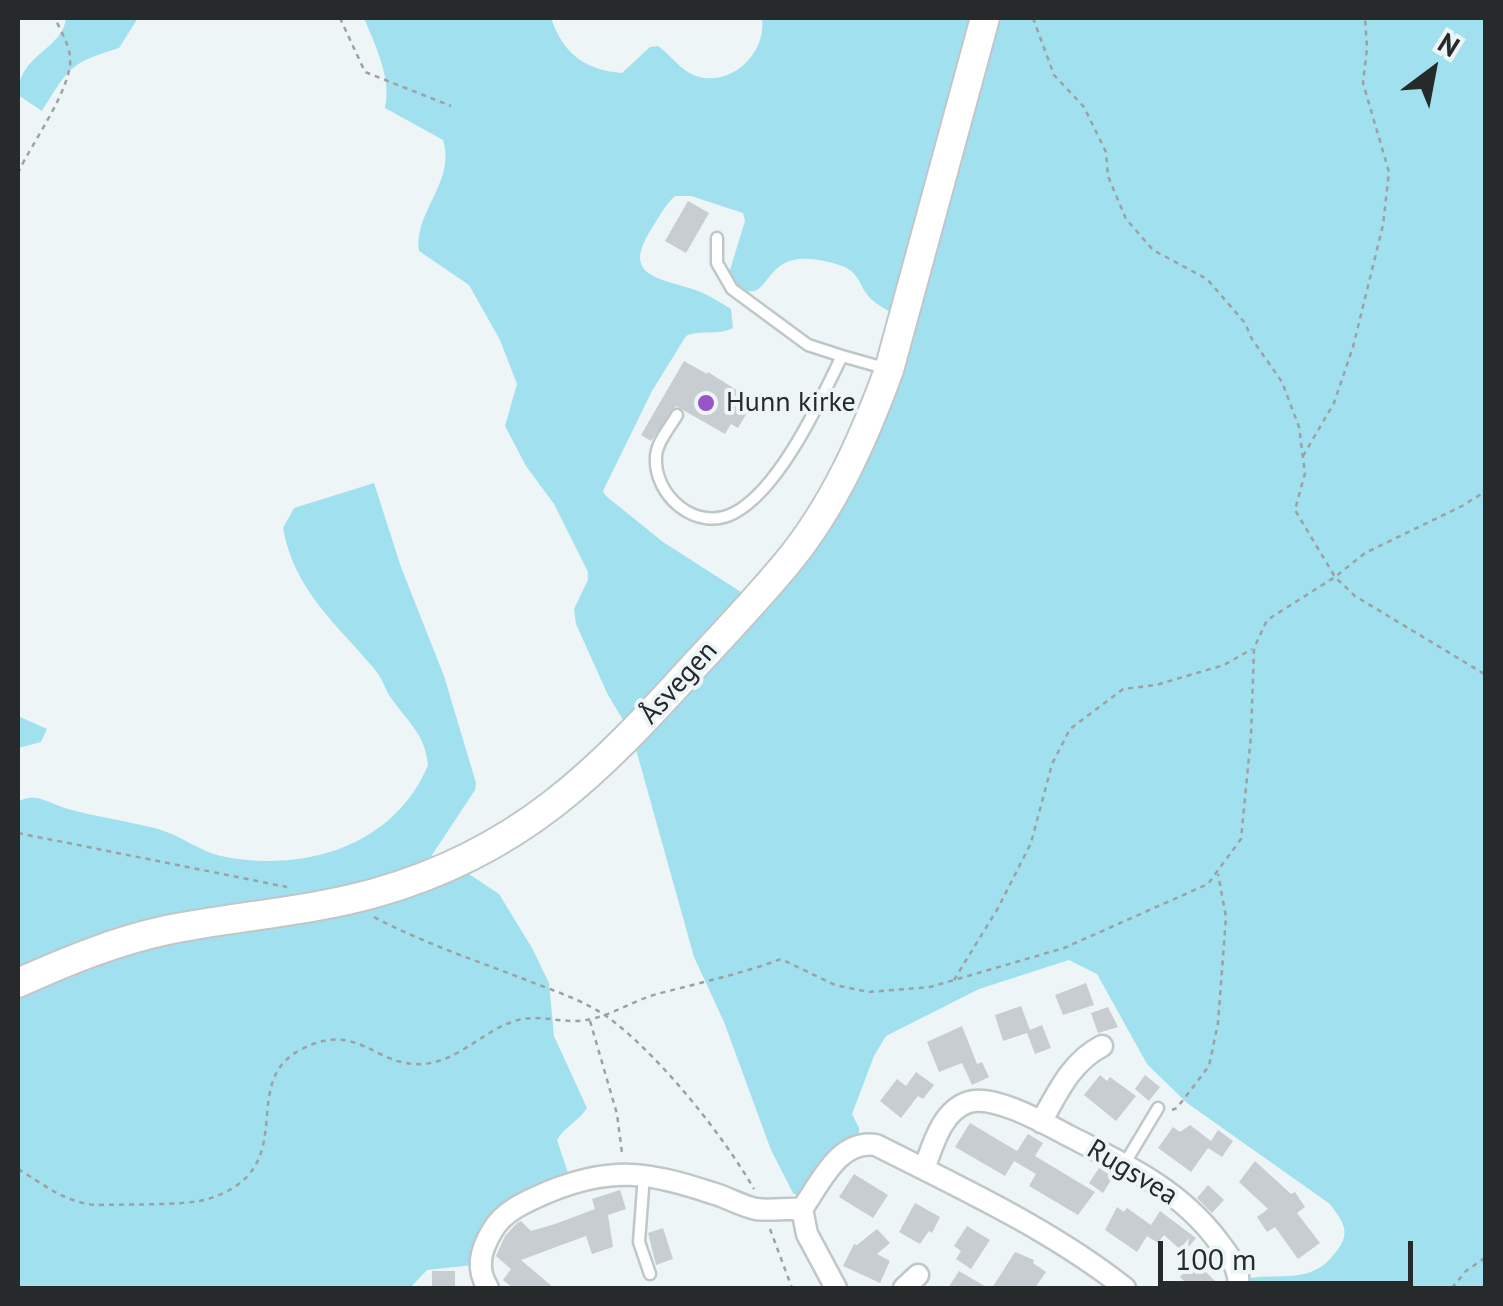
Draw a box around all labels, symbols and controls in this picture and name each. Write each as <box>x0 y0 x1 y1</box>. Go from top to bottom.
north arrow <box>1383 20 1483 120</box>
text: N <box>1432 24 1467 65</box>
place label: Hunn kirke <box>726 386 856 420</box>
marker: Hunn kirke <box>695 392 717 414</box>
street label: Åsvegen <box>633 635 725 731</box>
street label: Rugsvea <box>1081 1133 1183 1213</box>
scale bar <box>1163 1221 1418 1283</box>
text: 100 m <box>1175 1239 1256 1278</box>

